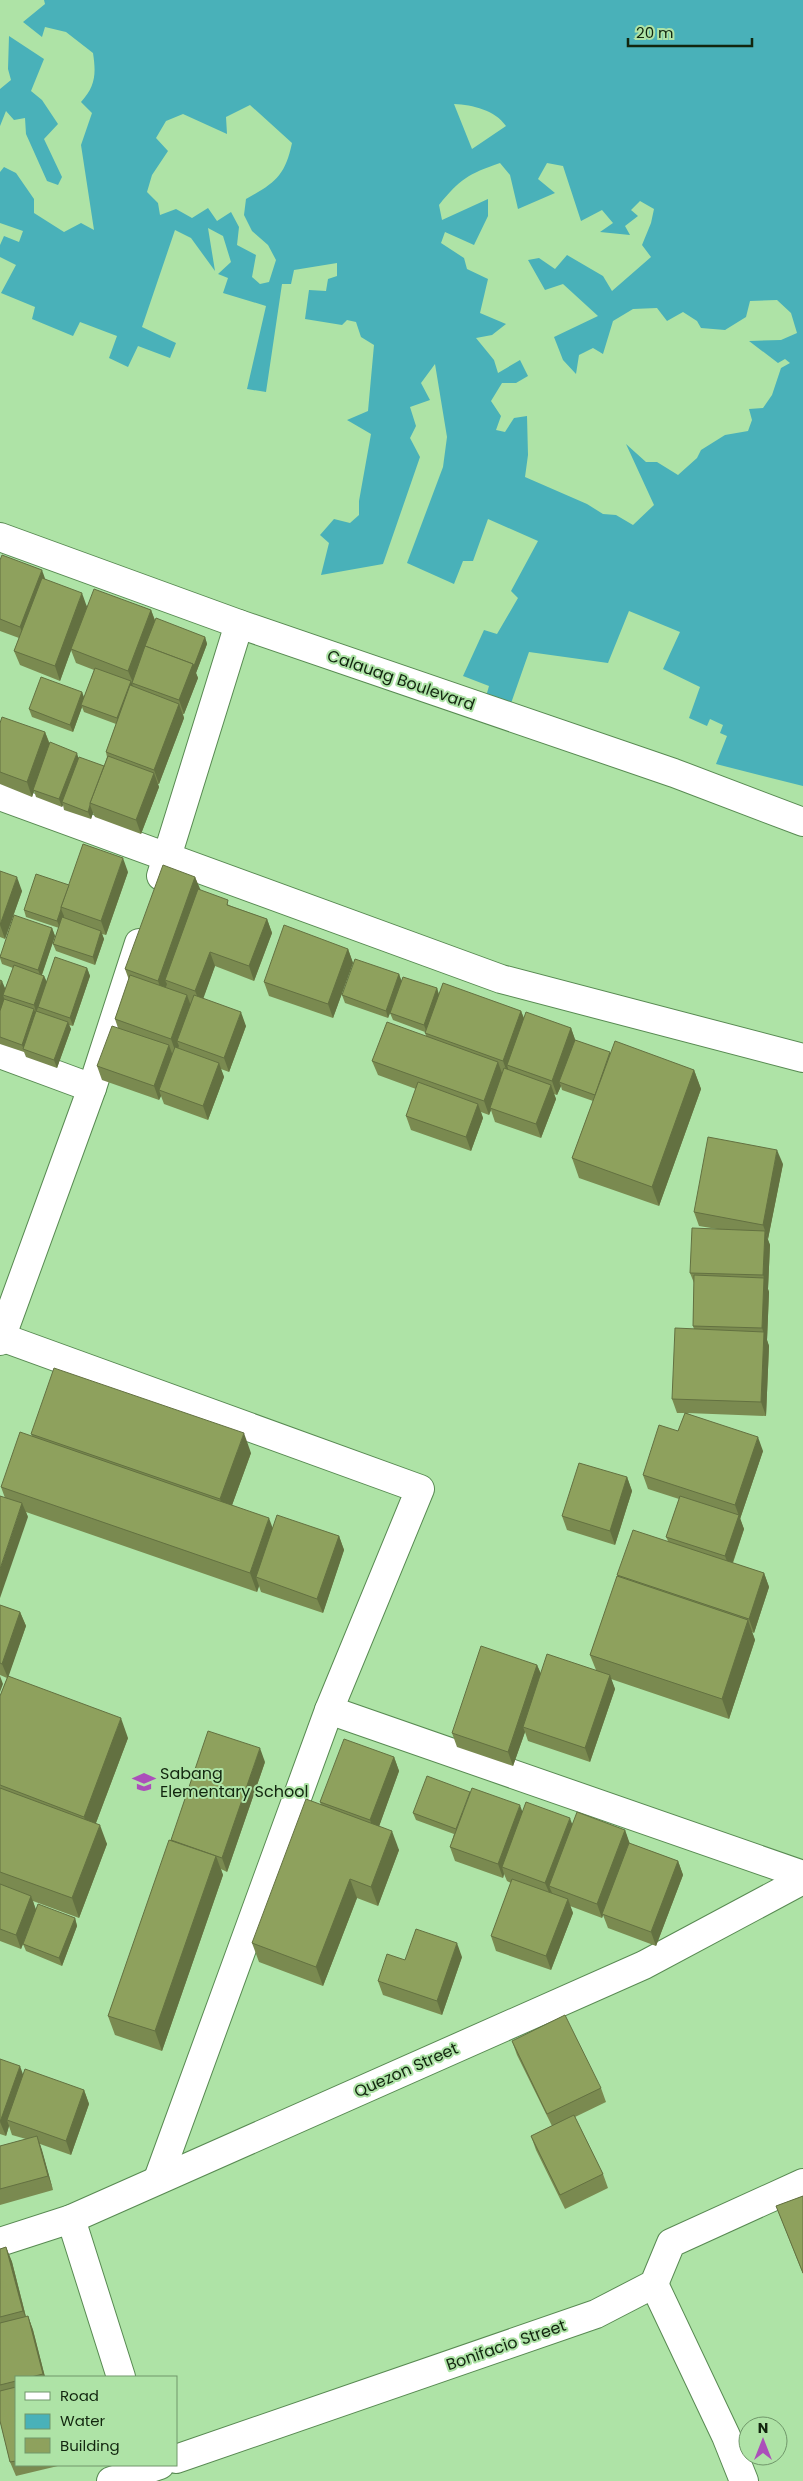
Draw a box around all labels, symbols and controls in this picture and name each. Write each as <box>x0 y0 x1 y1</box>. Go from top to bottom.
scale bar <box>628 15 752 47</box>
text: 20 m <box>636 22 674 43</box>
street label: Calauag Boulevard <box>324 644 478 716</box>
place label: Sabang Elementary School <box>160 1762 308 1803</box>
school or university icon: Sabang Elementary School <box>131 1769 157 1795</box>
street label: Quezon Street <box>350 2037 462 2103</box>
street label: Bonifacio Street <box>443 2314 569 2376</box>
legend <box>15 2376 178 2466</box>
text: Road <box>60 2385 99 2406</box>
text: Water <box>60 2410 106 2431</box>
north arrow <box>738 2416 788 2466</box>
text: N <box>758 2418 768 2438</box>
text: Building <box>60 2435 120 2456</box>

